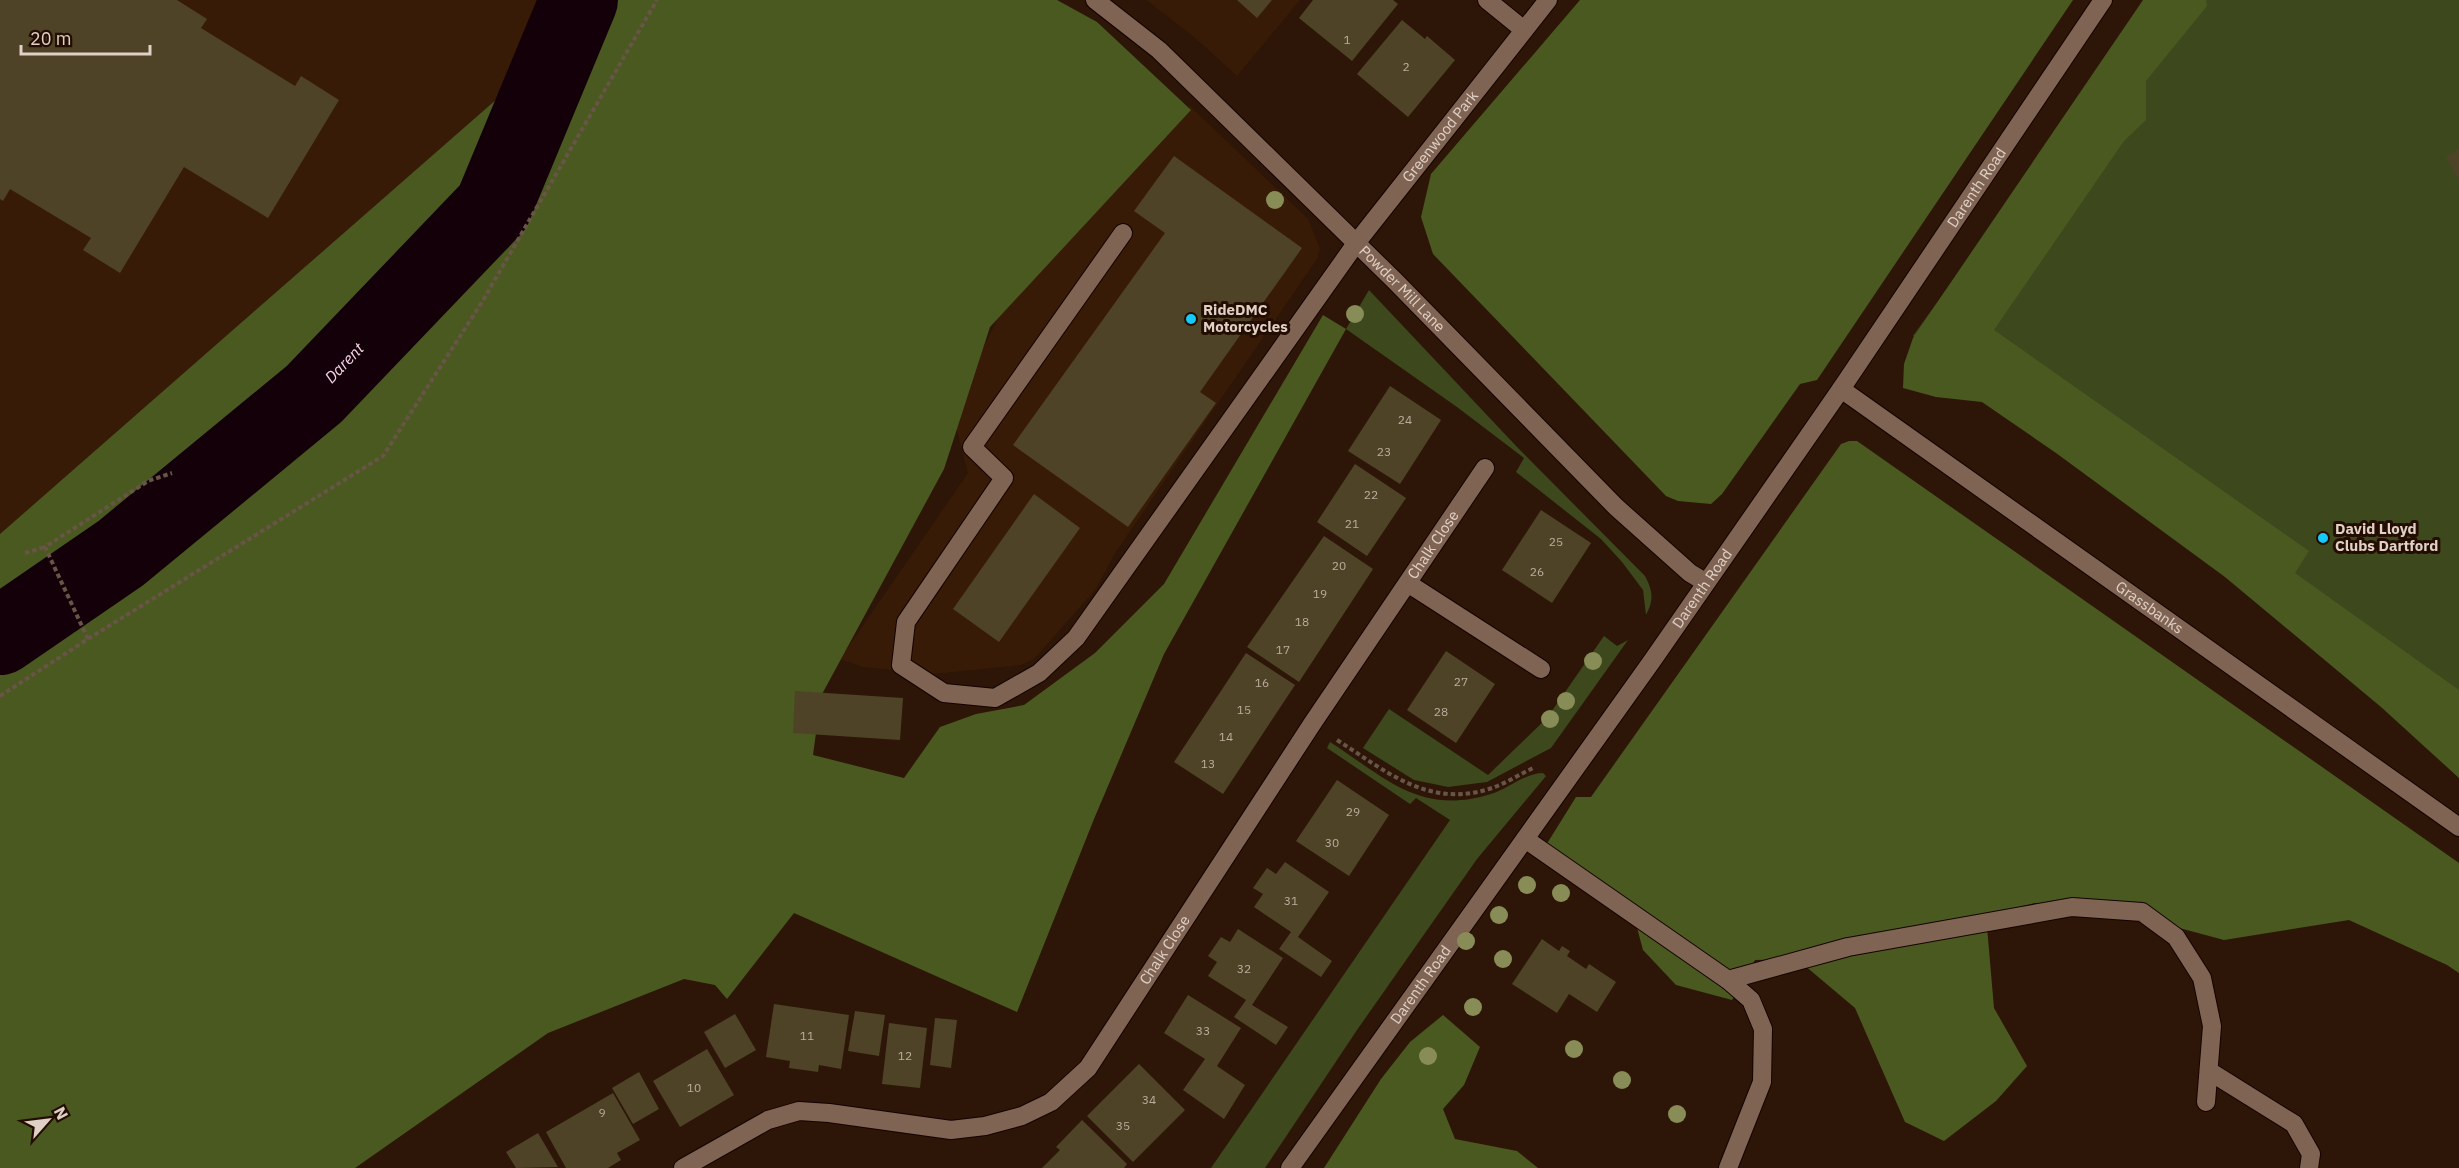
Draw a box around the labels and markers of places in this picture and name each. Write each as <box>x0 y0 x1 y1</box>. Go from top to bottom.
place label: RideDMC Motorcycles <box>1203 300 1288 336</box>
marker: RideDMC Motorcycles <box>1184 312 1198 326</box>
place label: David Lloyd Clubs Dartford <box>2335 519 2438 555</box>
marker: David Lloyd Clubs Dartford <box>2316 531 2330 545</box>

